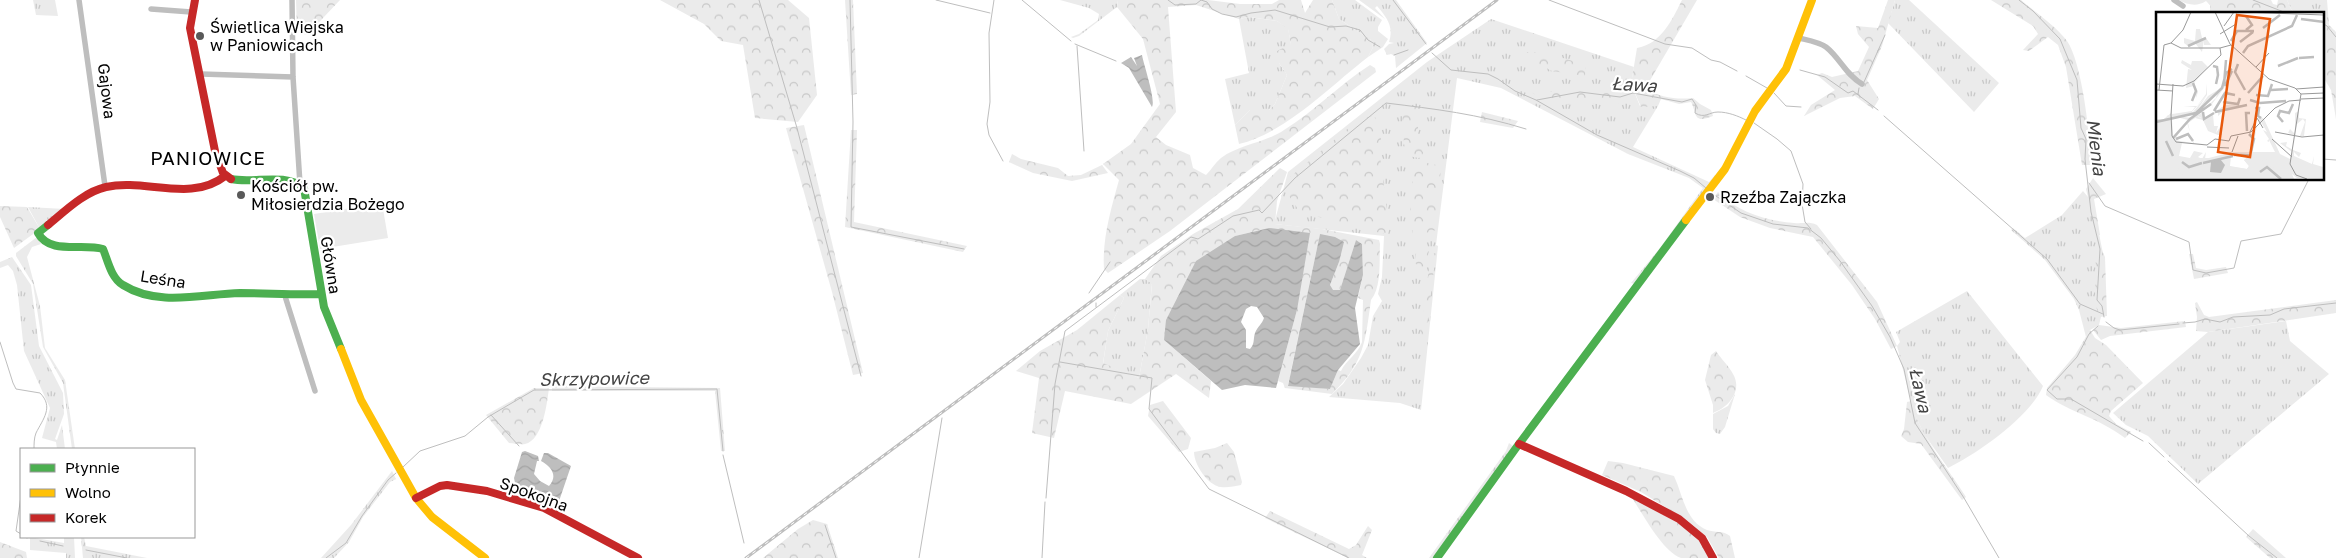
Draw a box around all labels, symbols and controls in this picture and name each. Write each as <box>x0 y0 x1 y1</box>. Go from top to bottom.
inset map <box>2156 12 2324 180</box>
place label: Świetlica Wiejska w Paniowicach <box>210 17 344 55</box>
marker: Świetlica Wiejska w Paniowicach <box>194 30 206 42</box>
street label: Gajowa <box>94 62 120 120</box>
water label: Ława <box>1611 71 1658 97</box>
water label: Mienia <box>2083 117 2111 177</box>
district label: PANIOWICE <box>150 146 266 169</box>
place label: Kościół pw. Miłosierdzia Bożego <box>251 176 405 214</box>
place label: Rzeźba Zajączka <box>1720 187 1846 207</box>
marker: Kościół pw. Miłosierdzia Bożego <box>235 189 247 201</box>
marker: Rzeźba Zajączka <box>1704 191 1716 203</box>
street label: Główna <box>317 235 345 295</box>
street label: Leśna <box>139 266 187 292</box>
water label: Skrzypowice <box>539 366 651 390</box>
water label: Ława <box>1905 366 1937 415</box>
legend <box>20 448 195 538</box>
text: Płynnie <box>65 458 120 476</box>
street label: Spokojna <box>497 472 571 516</box>
text: Wolno <box>65 483 111 501</box>
text: Korek <box>65 508 107 526</box>

